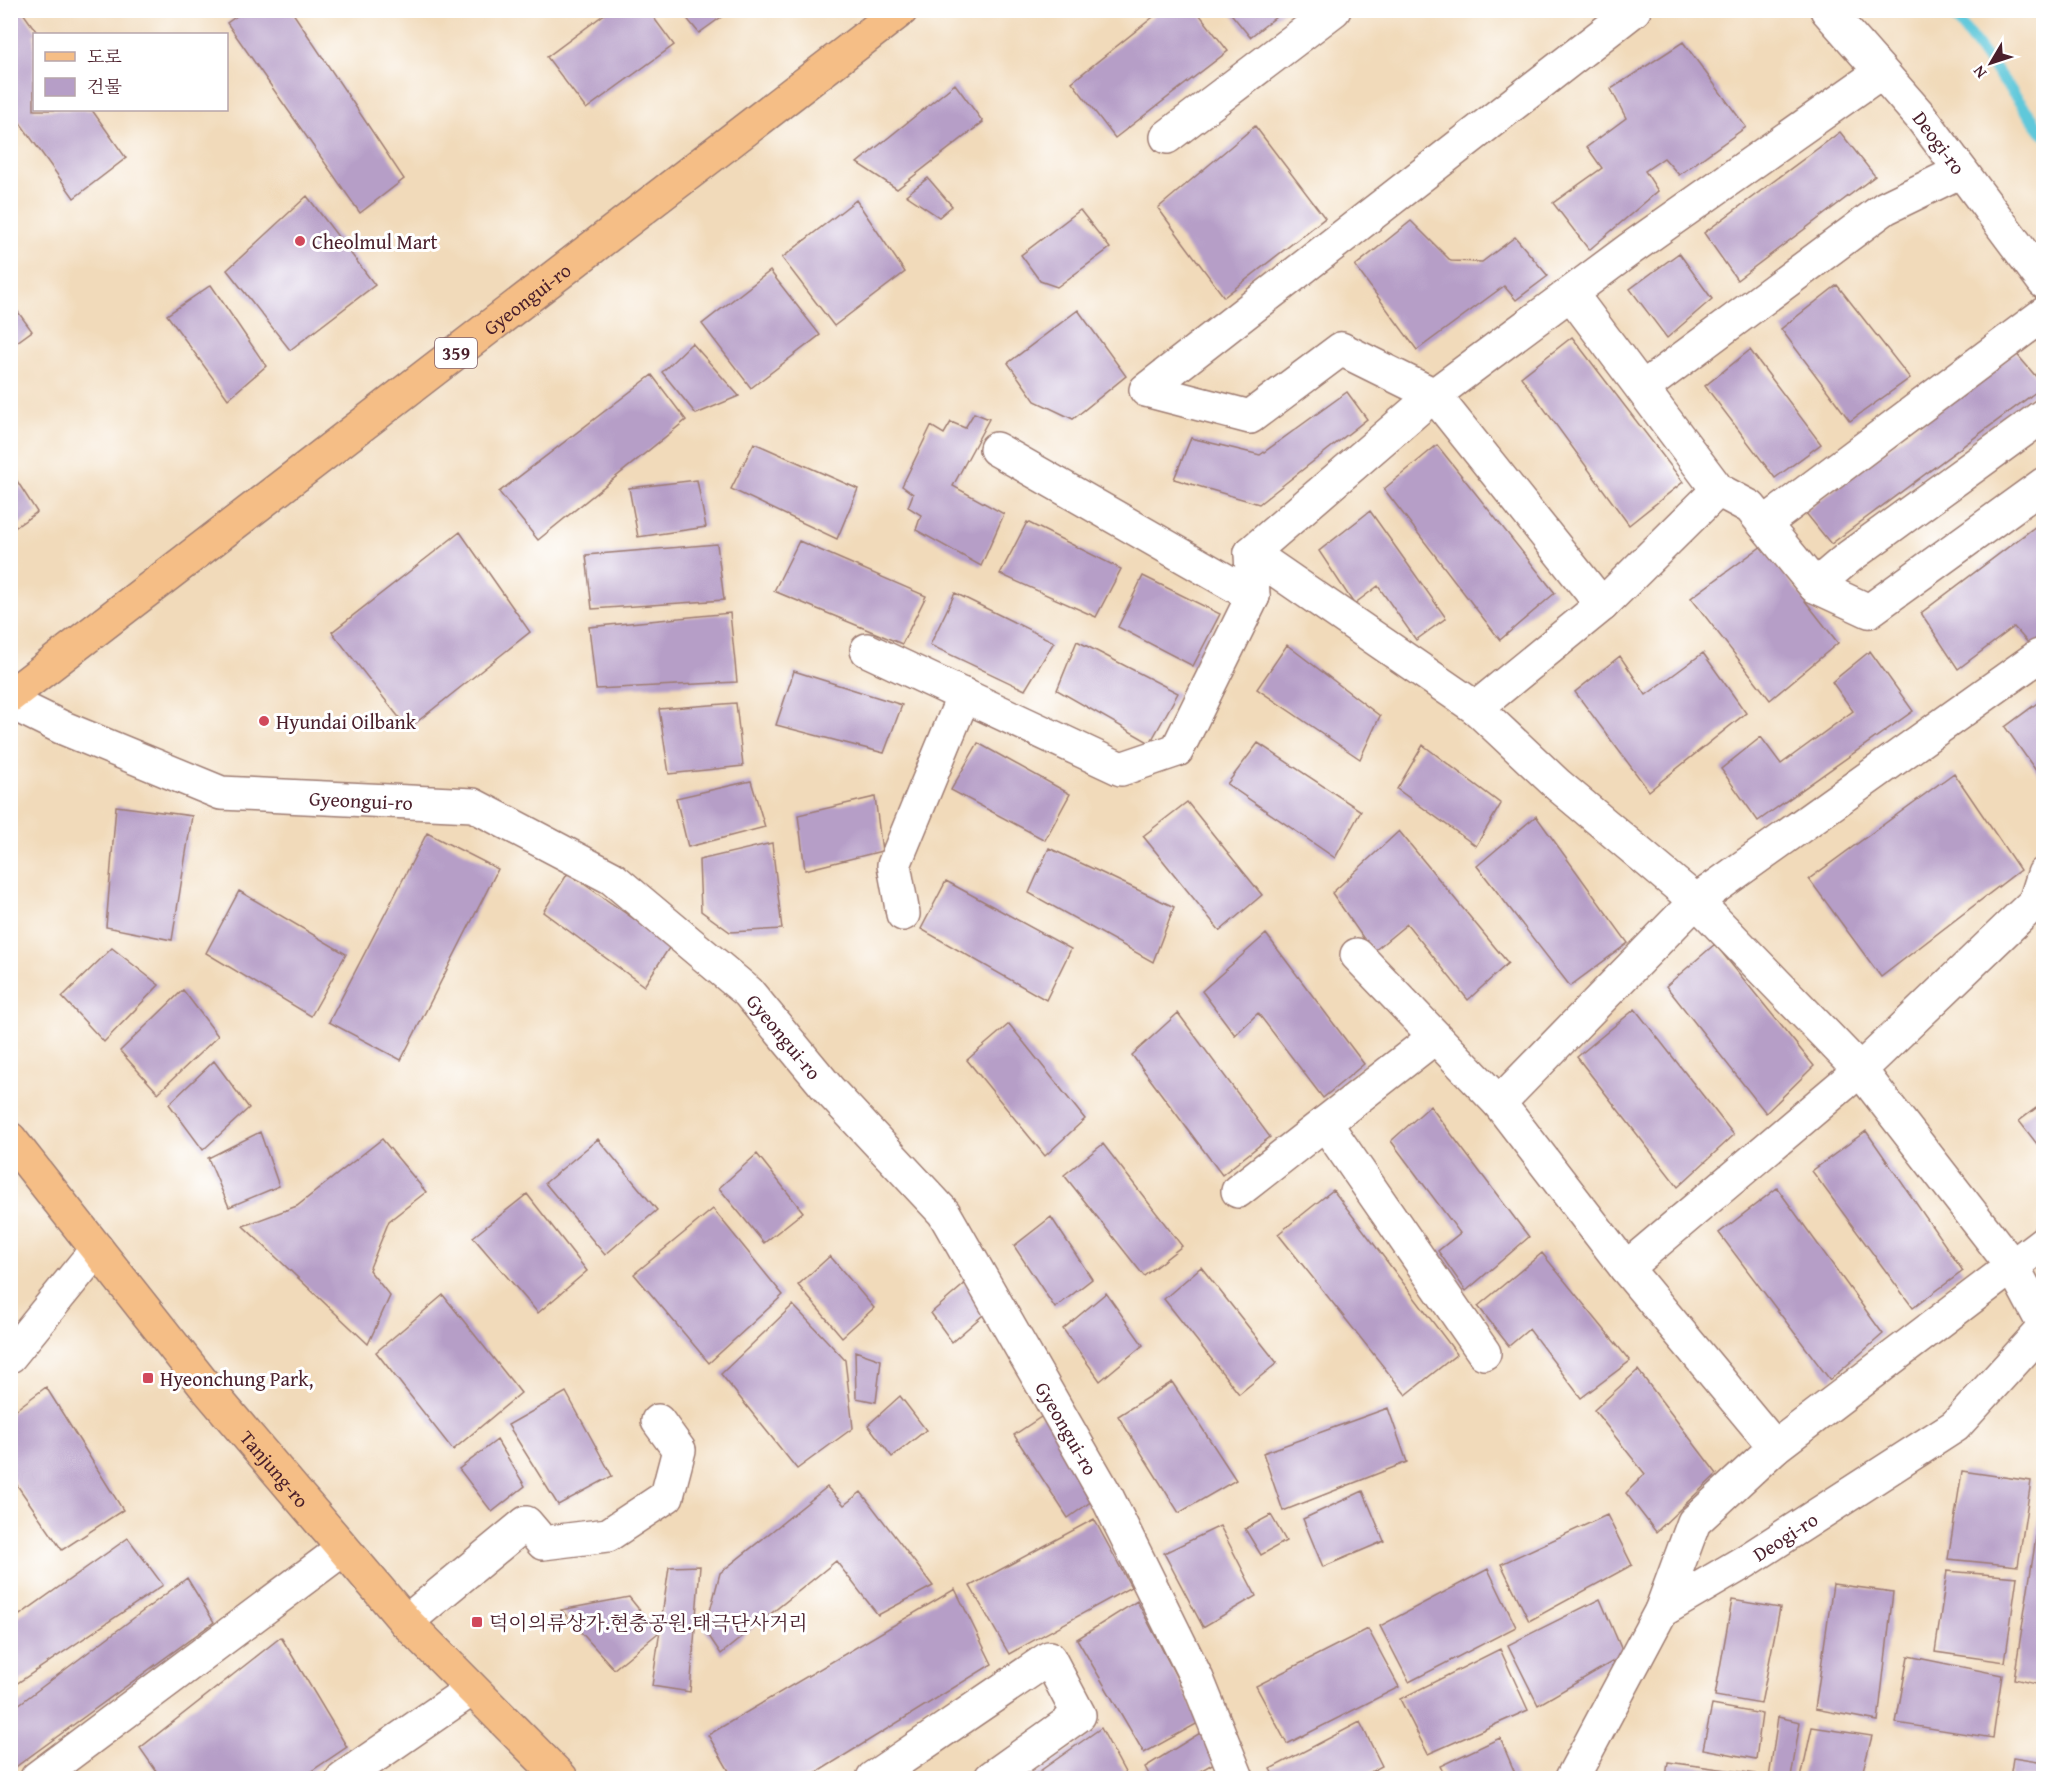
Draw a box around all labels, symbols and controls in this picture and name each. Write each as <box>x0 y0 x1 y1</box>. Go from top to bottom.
legend <box>33 33 228 111</box>
north arrow <box>1961 33 2021 93</box>
text: 도로 <box>87 43 122 70</box>
text: N <box>1966 60 1992 84</box>
text: 건물 <box>87 73 122 100</box>
street label: Deogi-ro <box>1907 105 1973 180</box>
place label: Cheolmul Mart <box>312 227 438 256</box>
marker: Cheolmul Mart <box>293 234 307 248</box>
street label: Gyeongui-ro <box>477 255 577 341</box>
road number: 359 <box>435 338 477 368</box>
place label: Hyundai Oilbank <box>276 707 417 736</box>
marker: Hyundai Oilbank <box>257 714 271 728</box>
street label: Gyeongui-ro <box>309 783 413 817</box>
street label: Gyeongui-ro <box>740 987 829 1085</box>
place label: Hyeonchung Park, <box>160 1364 313 1393</box>
marker: Hyeonchung Park, <box>141 1371 155 1385</box>
street label: Gyeongui-ro <box>1029 1376 1106 1480</box>
street label: Tanjung-ro <box>234 1423 317 1513</box>
street label: Deogi-ro <box>1746 1504 1823 1568</box>
place label: 덕이의류상가.현충공원.태극단사거리 <box>489 1608 808 1637</box>
marker: 덕이의류상가.현충공원.태극단사거리 <box>470 1615 484 1629</box>

